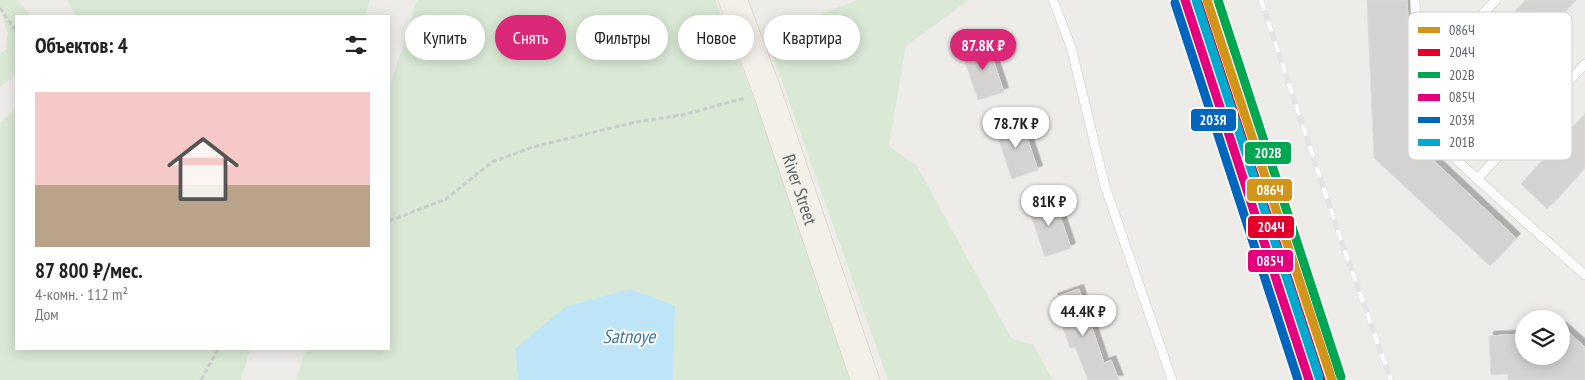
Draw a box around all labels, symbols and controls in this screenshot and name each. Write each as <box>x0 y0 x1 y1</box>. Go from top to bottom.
legend <box>1408 12 1572 160</box>
chip: Купить <box>405 15 485 60</box>
chip: Снять <box>495 15 566 60</box>
chip: Фильтры <box>576 15 668 60</box>
chip: Новое <box>678 15 754 60</box>
chip: Квартира <box>764 15 860 60</box>
text: 086Ч <box>1449 21 1475 39</box>
pin: 87.8K ₽ <box>937 28 1029 71</box>
icon: filters <box>342 31 370 59</box>
text: Объектов: 4 <box>35 32 128 59</box>
text: 87.8K ₽ <box>961 35 1005 55</box>
text: 204Ч <box>1449 43 1475 61</box>
text: 202В <box>1449 66 1475 84</box>
text: 085Ч <box>1449 88 1475 106</box>
pin: 78.7K ₽ <box>970 106 1062 149</box>
line badge: 203Я <box>1190 108 1237 132</box>
text: 203Я <box>1200 111 1227 129</box>
text: 203Я <box>1449 111 1474 129</box>
text: 78.7K ₽ <box>993 113 1039 133</box>
icon: home <box>158 124 248 214</box>
text: 201В <box>1449 133 1475 151</box>
line badge: 202В <box>1244 141 1292 165</box>
text: 202В <box>1255 144 1282 162</box>
street label: River Street <box>778 151 823 228</box>
line badge: 086Ч <box>1246 178 1293 202</box>
text: 086Ч <box>1256 181 1284 199</box>
pin: 81K ₽ <box>1014 184 1084 227</box>
text: 81K ₽ <box>1032 191 1066 211</box>
line badge: 204Ч <box>1247 215 1295 239</box>
text: 204Ч <box>1257 218 1285 236</box>
line badge: 085Ч <box>1247 249 1294 273</box>
text: 085Ч <box>1256 252 1284 270</box>
text: 87 800 ₽/мес. <box>35 257 143 284</box>
text: 4-комн. · 112 m² <box>35 284 128 304</box>
pin: 44.4K ₽ <box>1037 294 1129 337</box>
text: 44.4K ₽ <box>1060 301 1106 321</box>
text: Дом <box>35 304 59 324</box>
map controls <box>1515 310 1570 365</box>
button: layers <box>1515 310 1570 365</box>
water label: Satnoye <box>603 324 656 348</box>

